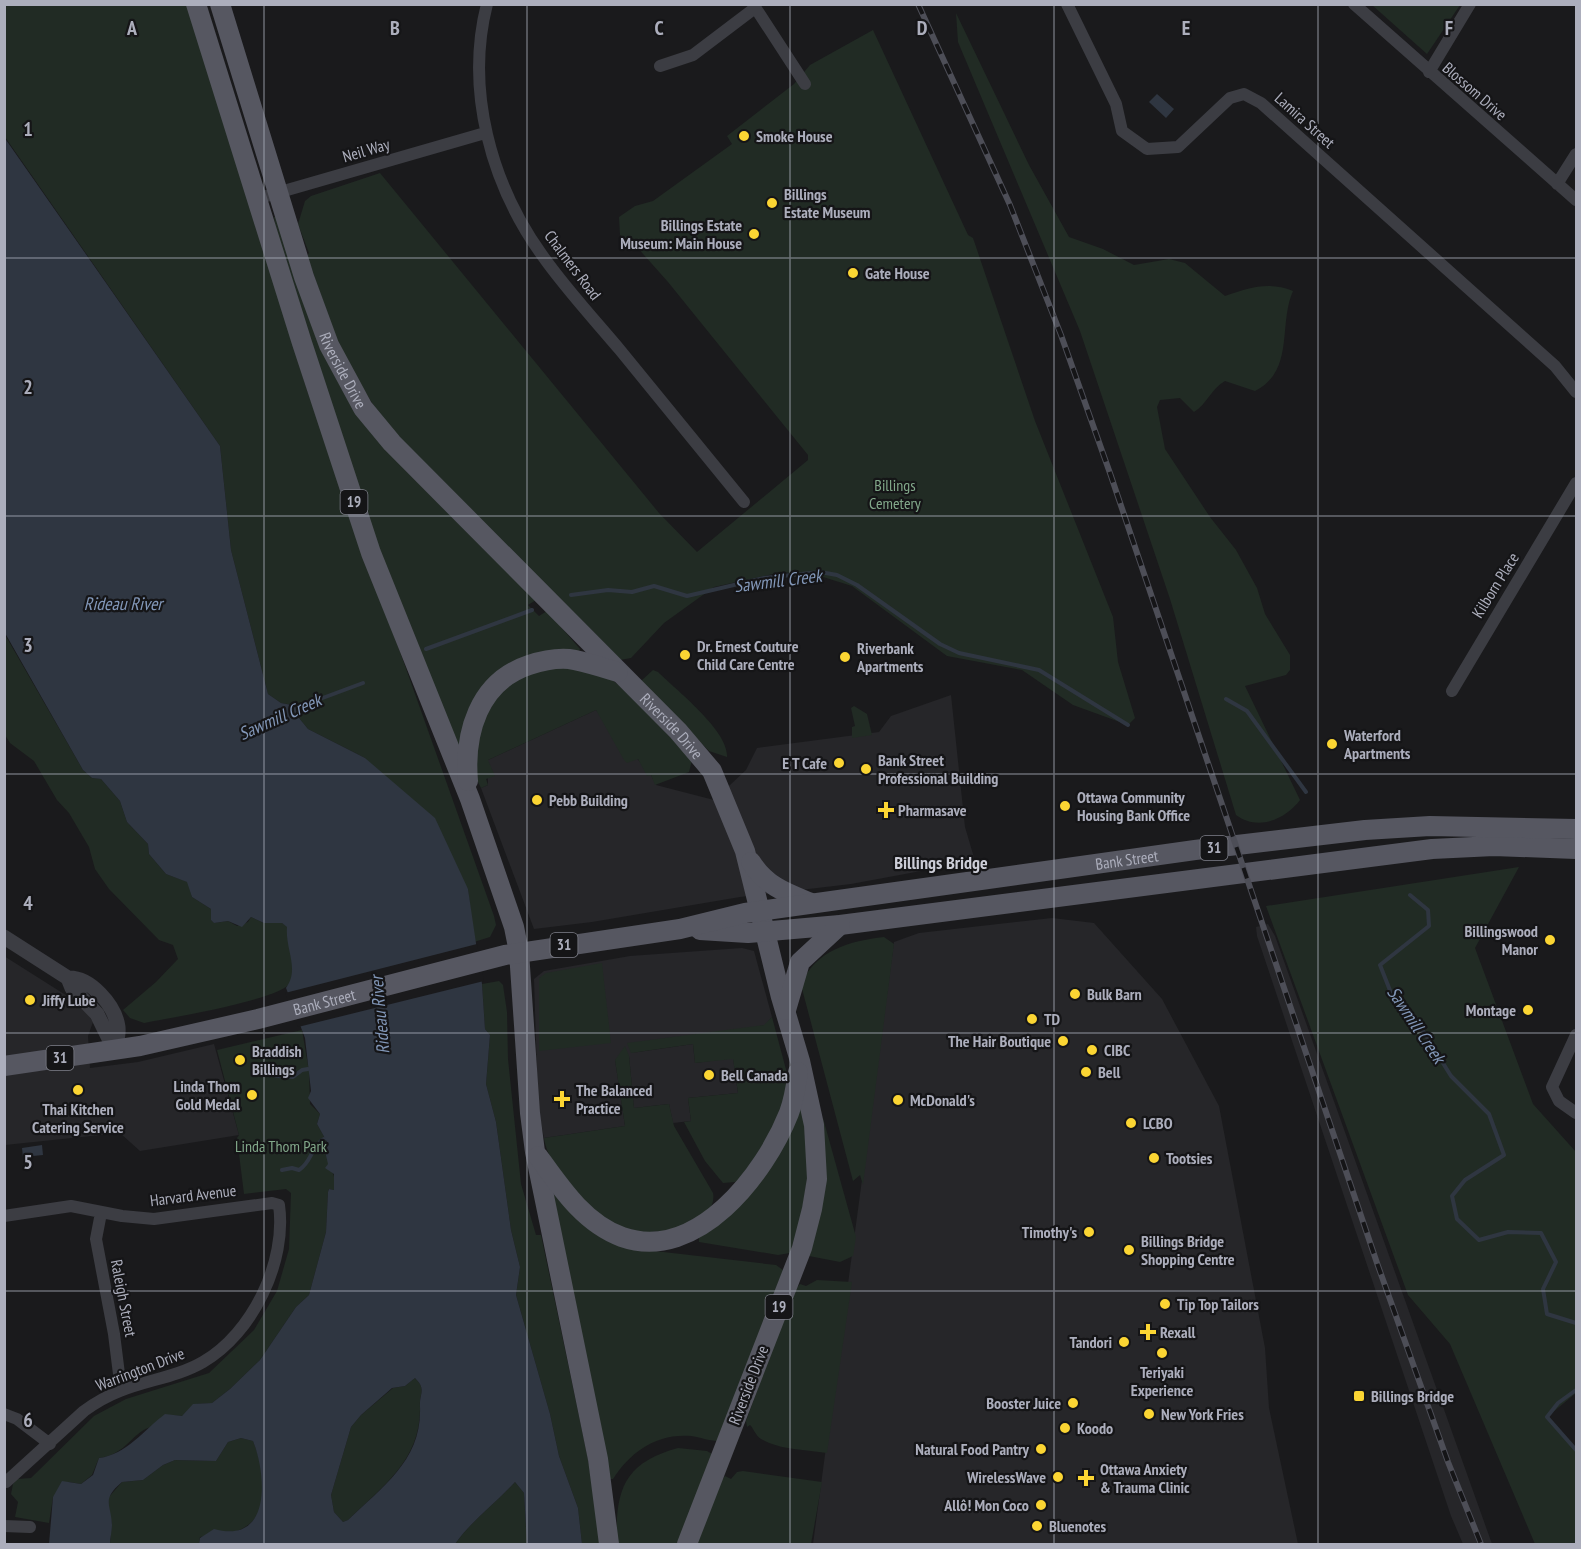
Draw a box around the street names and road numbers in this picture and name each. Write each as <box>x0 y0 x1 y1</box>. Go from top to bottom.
street label: Blossom Drive <box>1439 58 1511 124</box>
street label: Lamira Street <box>1271 88 1340 153</box>
street label: Neil Way <box>340 134 392 166</box>
street label: Chalmers Road <box>540 226 606 304</box>
street label: Riverside Drive <box>315 330 371 412</box>
road number: 19 <box>340 490 368 514</box>
street label: Kilborn Place <box>1467 549 1523 621</box>
street label: Riverside Drive <box>636 689 707 763</box>
road number: 31 <box>1200 836 1228 860</box>
street label: Bank Street <box>1094 845 1160 874</box>
road number: 31 <box>550 933 578 957</box>
street label: Bank Street <box>291 984 358 1019</box>
road number: 31 <box>46 1046 74 1070</box>
street label: Harvard Avenue <box>149 1180 237 1210</box>
street label: Raleigh Street <box>107 1258 141 1339</box>
road number: 19 <box>766 1295 792 1319</box>
street label: Warrington Drive <box>93 1343 187 1395</box>
street label: Riverside Drive <box>724 1343 772 1427</box>

